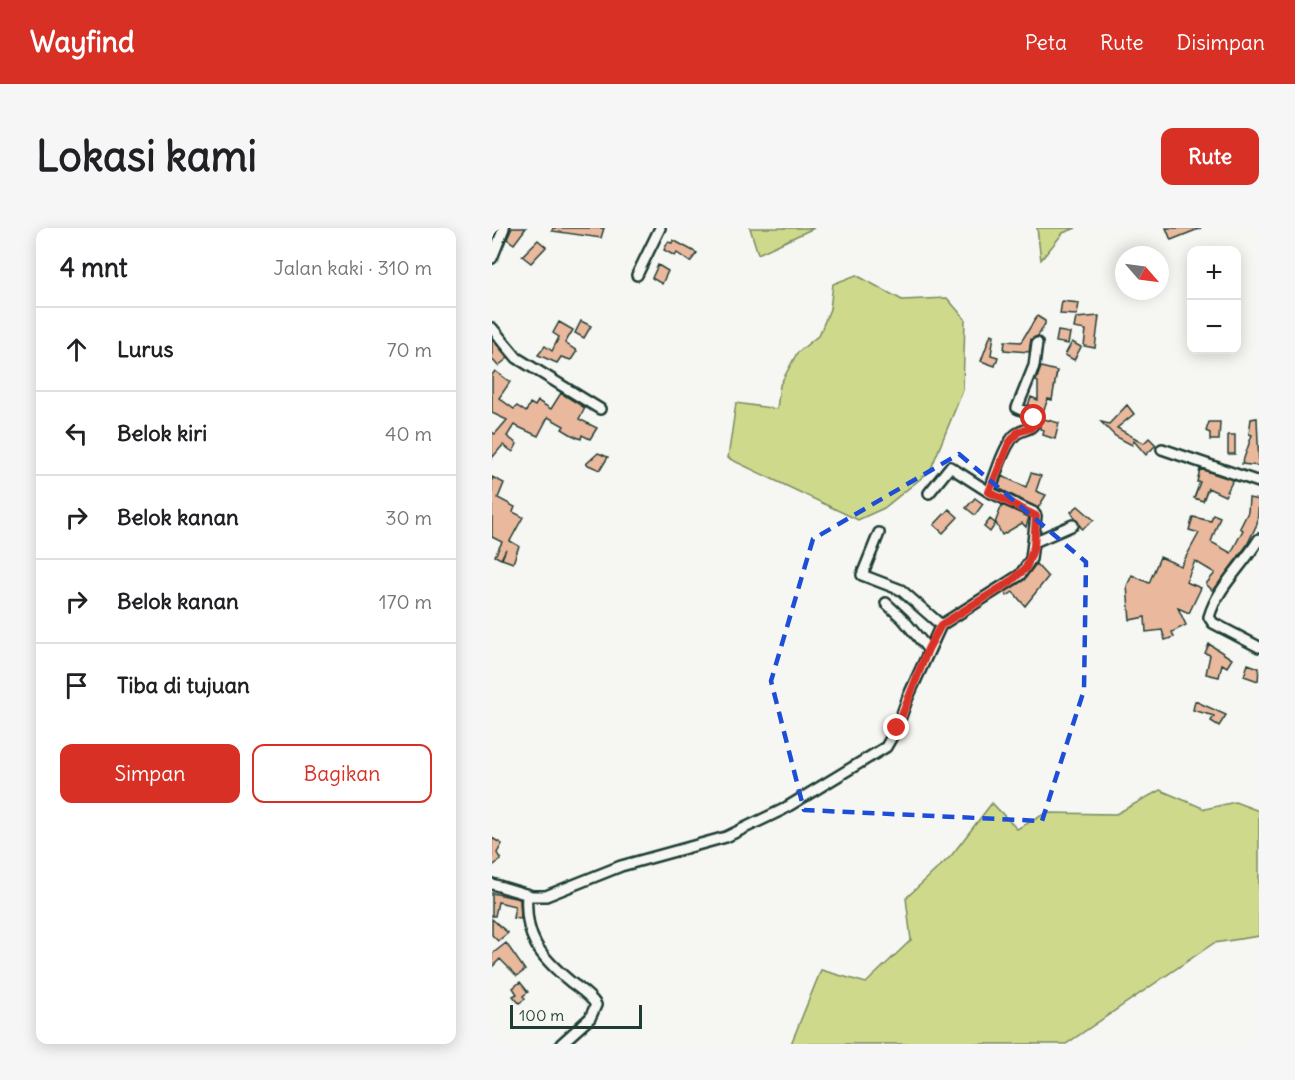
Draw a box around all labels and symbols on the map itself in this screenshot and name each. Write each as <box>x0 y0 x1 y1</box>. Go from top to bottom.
north arrow <box>1115 246 1169 300</box>
route start <box>1020 404 1046 430</box>
route end <box>883 714 909 740</box>
scale bar <box>510 1002 642 1030</box>

